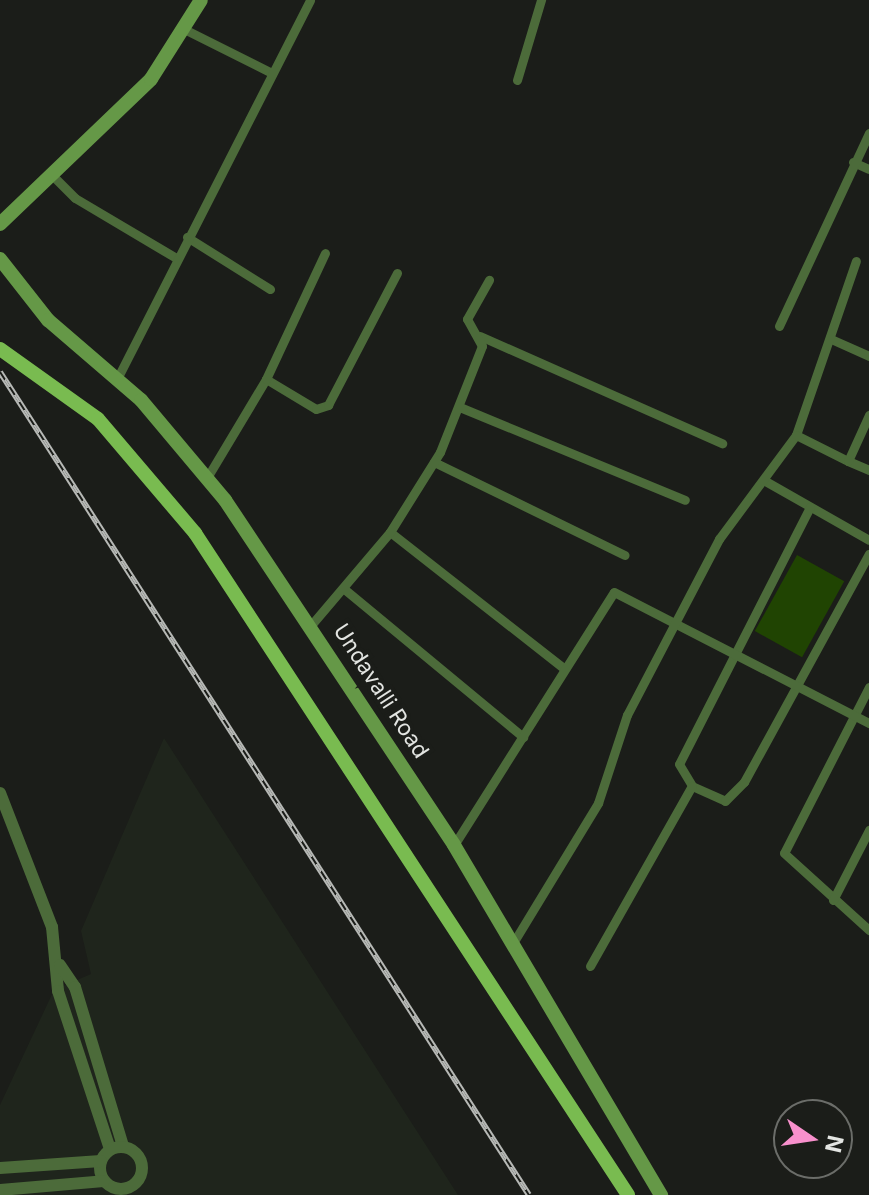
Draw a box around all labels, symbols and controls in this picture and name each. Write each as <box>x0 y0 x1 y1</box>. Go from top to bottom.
street label: Undavalli Road <box>328 619 434 763</box>
north arrow <box>773 1099 853 1179</box>
text: N <box>820 1133 849 1155</box>

